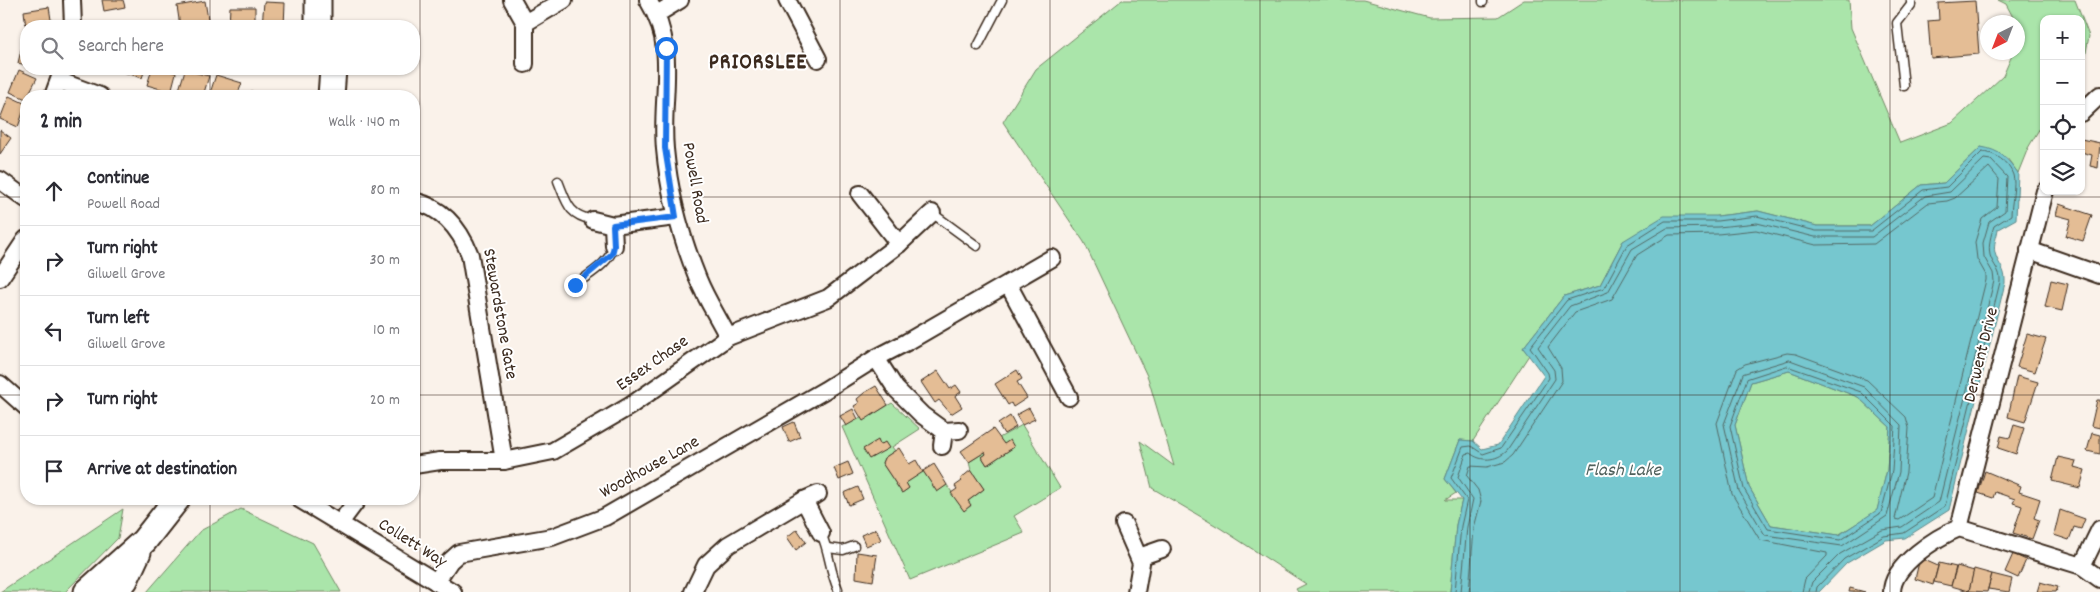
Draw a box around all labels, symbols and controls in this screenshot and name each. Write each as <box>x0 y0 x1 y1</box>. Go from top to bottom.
north arrow <box>1980 15 2025 60</box>
map controls <box>2040 15 2085 195</box>
button: + <box>2040 15 2085 60</box>
search box <box>20 20 420 75</box>
icon: search <box>38 34 66 62</box>
text: Search here <box>78 34 164 61</box>
route start <box>655 37 678 60</box>
district label: PRIORSLEE <box>709 48 807 79</box>
button: − <box>2040 60 2085 105</box>
button: locate <box>2040 105 2085 150</box>
text: 2 min <box>40 108 82 138</box>
text: Walk · 140 m <box>328 111 400 134</box>
street label: Powell Road <box>675 140 713 226</box>
button: layers <box>2040 150 2085 195</box>
text: Continue <box>87 166 149 193</box>
icon: ahead <box>40 177 68 205</box>
text: 80 m <box>370 179 400 202</box>
text: Powell Road <box>87 193 160 216</box>
text: Turn right <box>87 236 158 263</box>
icon: right <box>40 247 68 275</box>
street label: Stewardstone Gate <box>475 247 523 381</box>
text: 30 m <box>370 249 400 272</box>
text: Gilwell Grove <box>87 263 165 286</box>
route end <box>564 274 587 297</box>
street label: Derwent Drive <box>1958 305 2006 405</box>
text: Turn left <box>87 306 150 333</box>
icon: left <box>40 317 68 345</box>
text: 10 m <box>373 319 400 342</box>
street label: Essex Chase <box>612 330 694 398</box>
text: Gilwell Grove <box>87 333 165 356</box>
icon: right <box>40 387 68 415</box>
text: Turn right <box>87 387 158 414</box>
text: 20 m <box>370 389 400 412</box>
street label: Woodhouse Lane <box>596 430 704 506</box>
icon: arrive <box>40 457 68 485</box>
text: Arrive at destination <box>87 457 237 484</box>
water label: Flash Lake <box>1585 458 1663 485</box>
street label: Collett Way <box>373 513 452 575</box>

